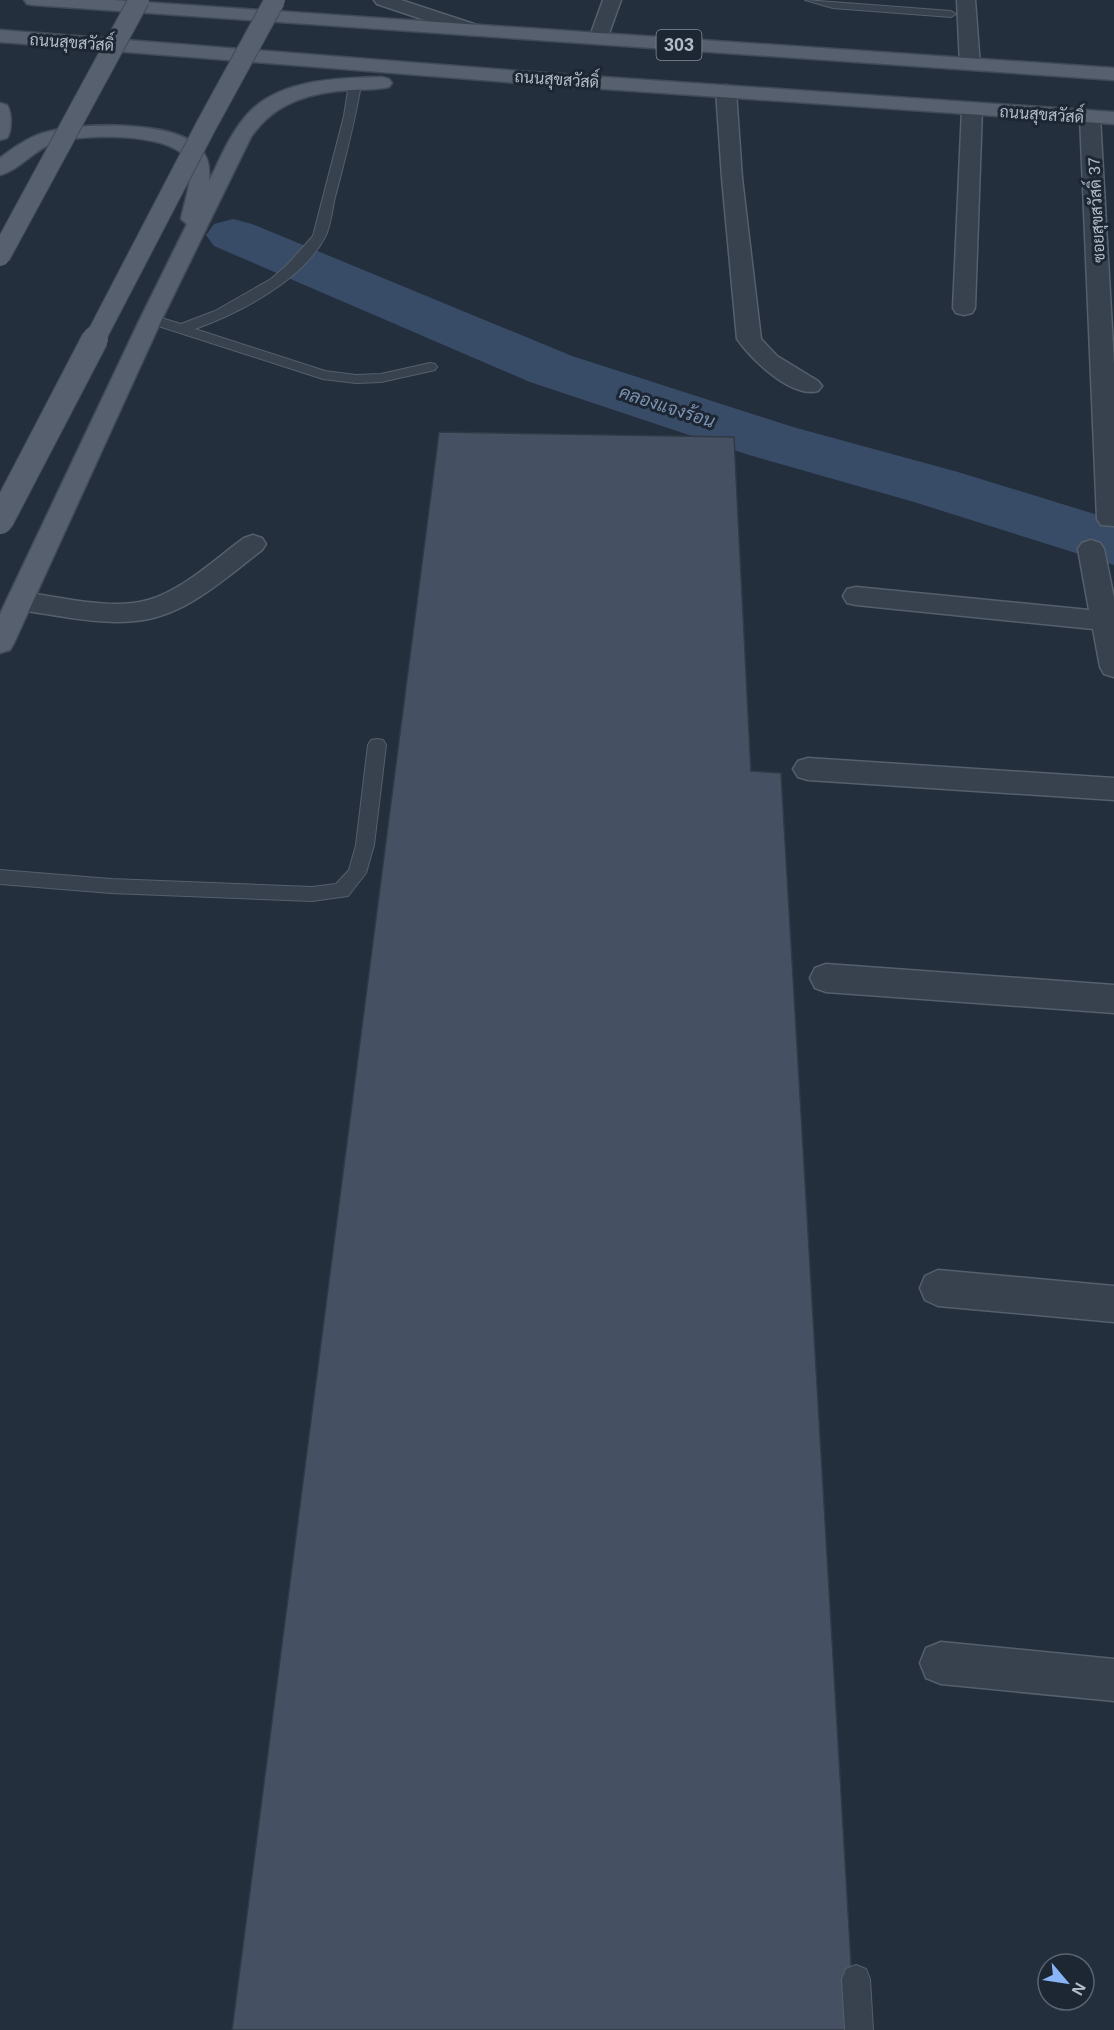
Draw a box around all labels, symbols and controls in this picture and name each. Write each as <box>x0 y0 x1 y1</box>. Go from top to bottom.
street label: ถนนสุขสวัสดิ์ <box>29 25 115 57</box>
road number: 303 <box>656 30 702 60</box>
street label: ถนนสุขสวัสดิ์ <box>514 62 600 94</box>
street label: ถนนสุขสวัสดิ์ <box>999 97 1085 129</box>
street label: ซอยสุขสวัสดิ์ 37 <box>1079 157 1111 264</box>
water label: คลองแจงร้อน <box>617 380 718 432</box>
north arrow <box>1036 1952 1096 2012</box>
text: N <box>1068 1980 1089 1998</box>

